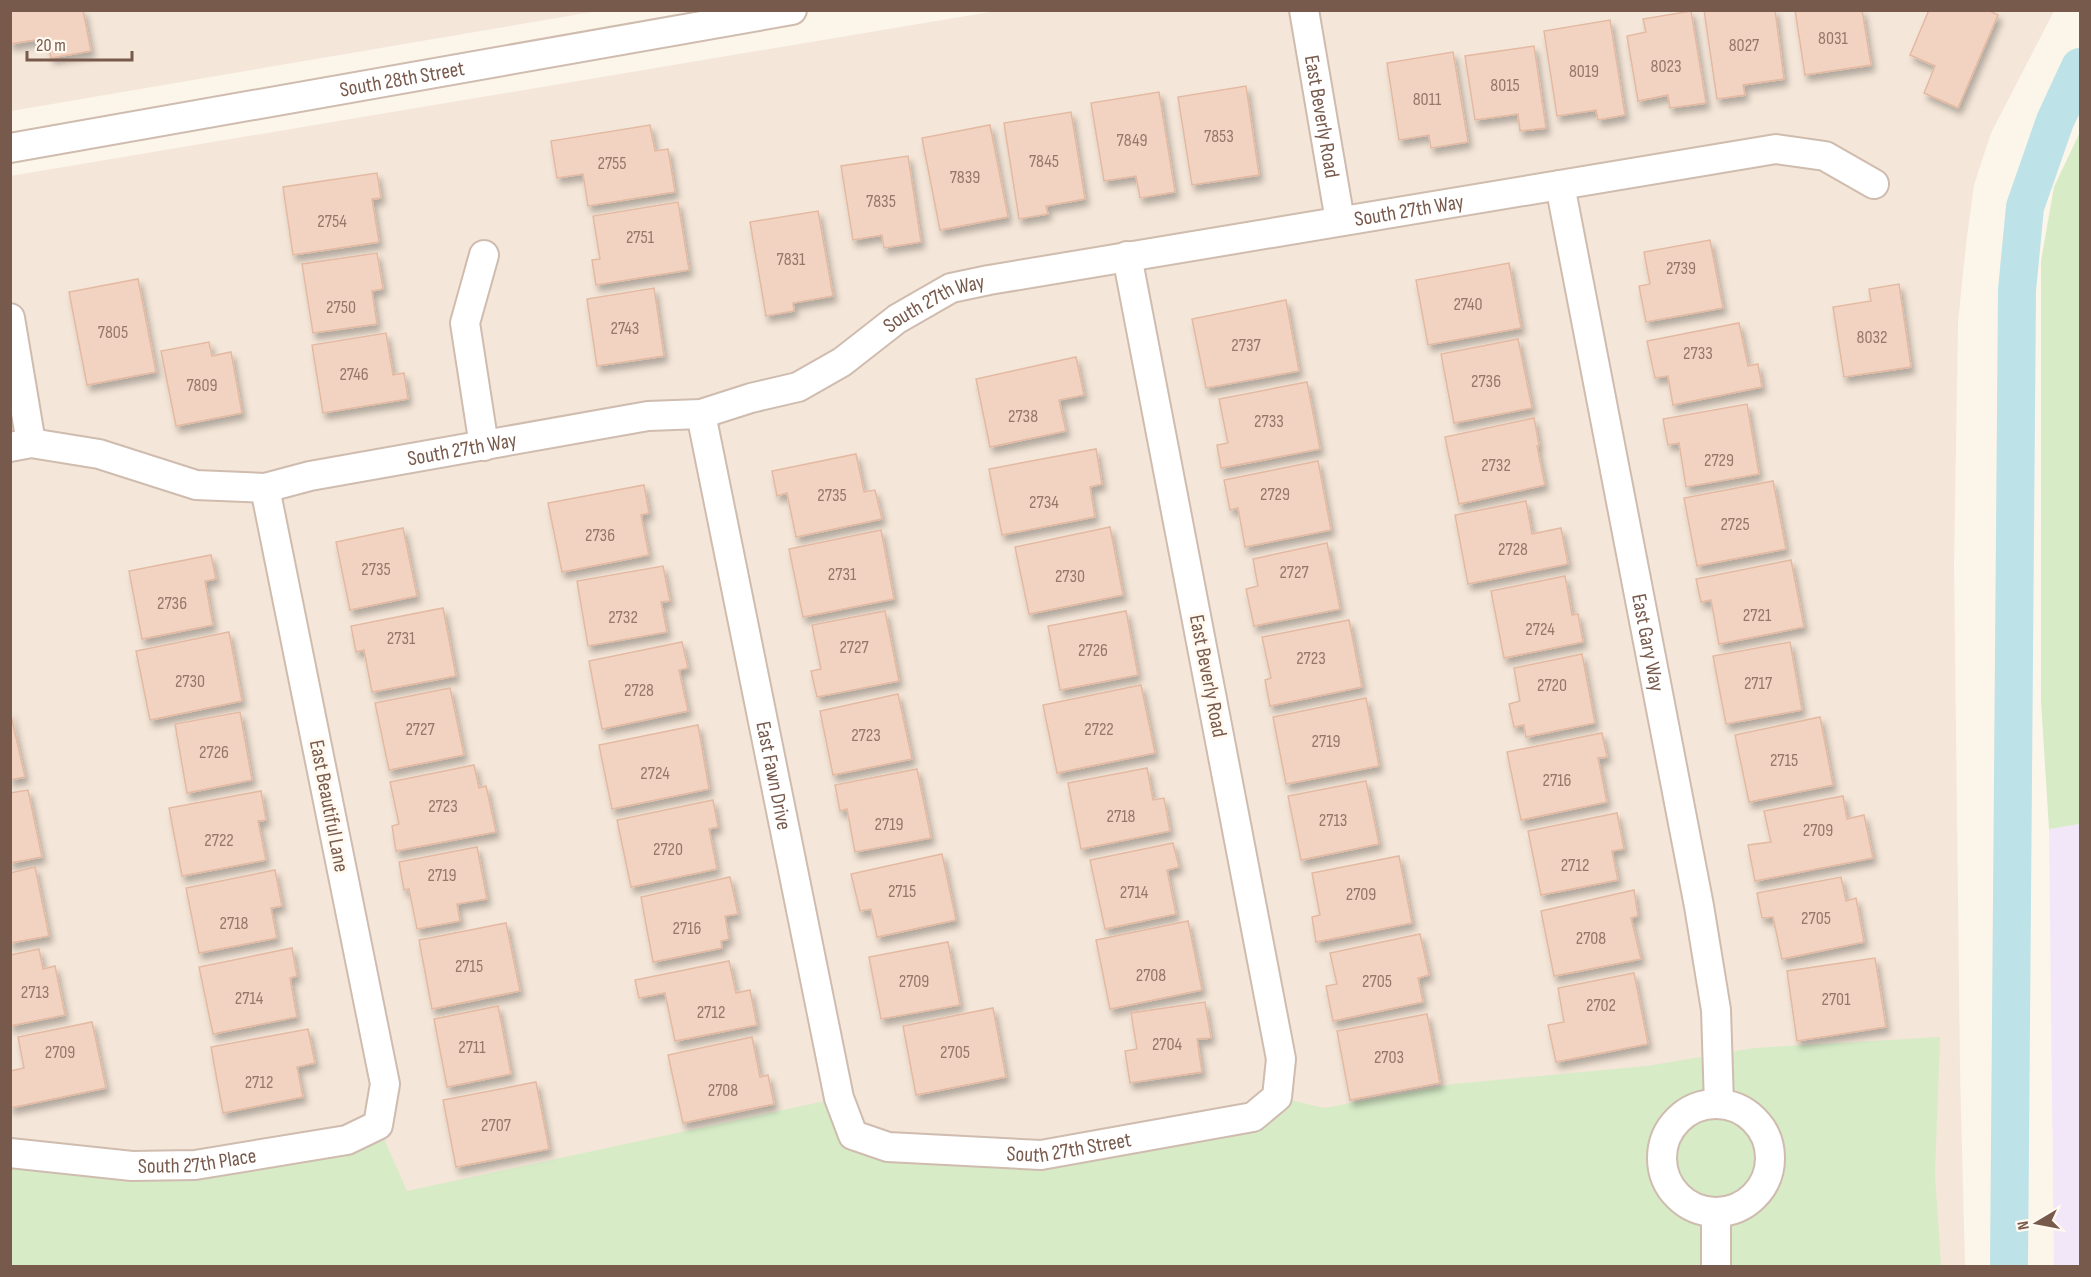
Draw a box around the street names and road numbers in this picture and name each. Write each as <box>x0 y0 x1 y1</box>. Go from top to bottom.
street label: East Beverly Road <box>1299 53 1345 180</box>
street label: South 28th Street <box>338 56 466 102</box>
street label: South 27th Way <box>1352 189 1465 232</box>
street label: South 27th Way <box>878 269 987 338</box>
street label: South 27th Way <box>405 427 518 471</box>
street label: East Gary Way <box>1627 592 1670 694</box>
street label: East Beverly Road <box>1184 613 1232 739</box>
street label: East Fawn Drive <box>751 719 797 832</box>
street label: East Beautiful Lane <box>304 738 354 874</box>
street label: South 27th Street <box>1006 1127 1133 1168</box>
street label: South 27th Place <box>138 1143 258 1178</box>

